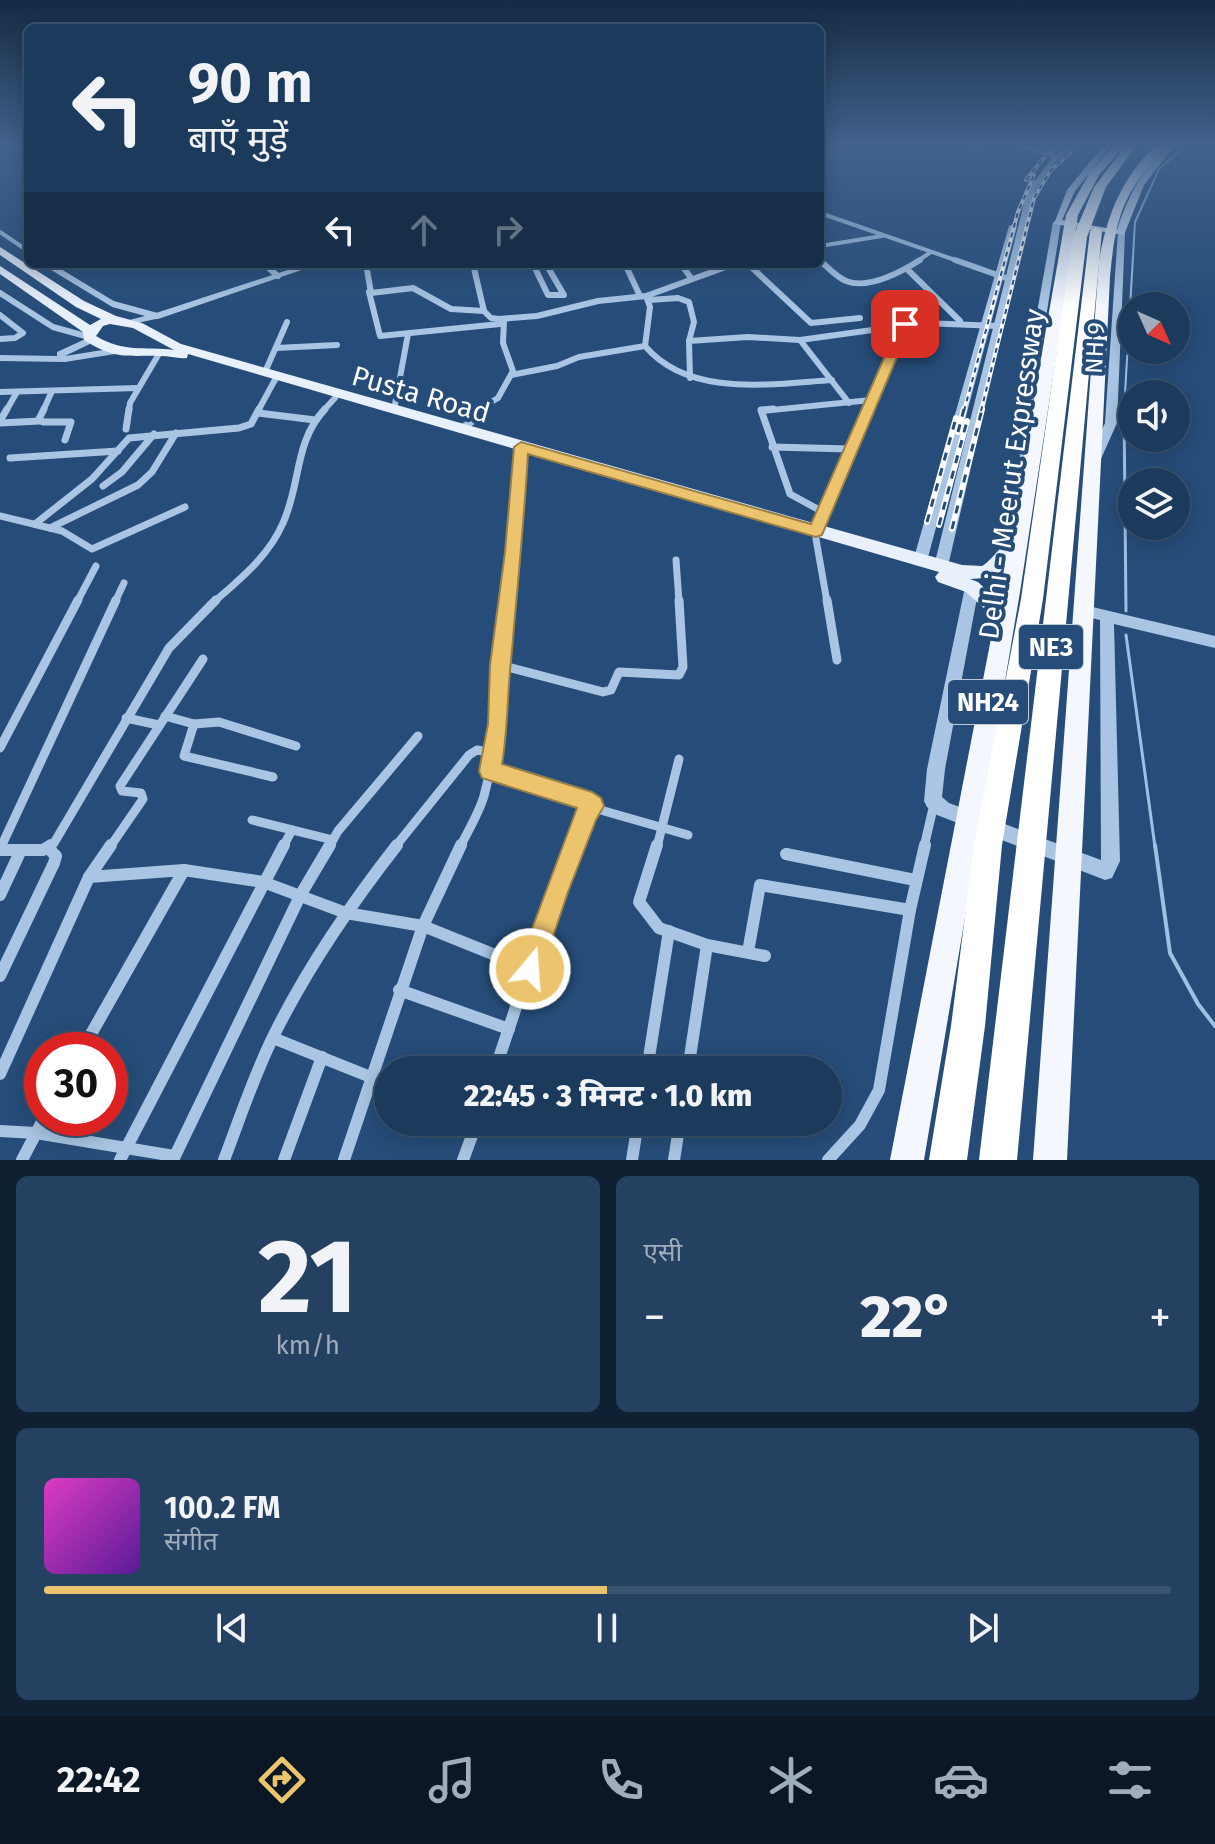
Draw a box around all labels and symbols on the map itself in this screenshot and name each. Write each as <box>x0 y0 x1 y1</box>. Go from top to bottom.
pin <box>871 290 939 358</box>
north arrow <box>1118 292 1190 364</box>
street label: Delhi - Meerut Expressway <box>972 307 1051 641</box>
street label: NH 9 <box>1080 321 1110 375</box>
street label: Pusta Road <box>348 359 494 430</box>
road number: NE3 <box>1019 625 1083 669</box>
road number: NH24 <box>948 680 1028 724</box>
position arrow <box>488 927 572 1011</box>
speed limit sign: 30 <box>24 1032 128 1136</box>

